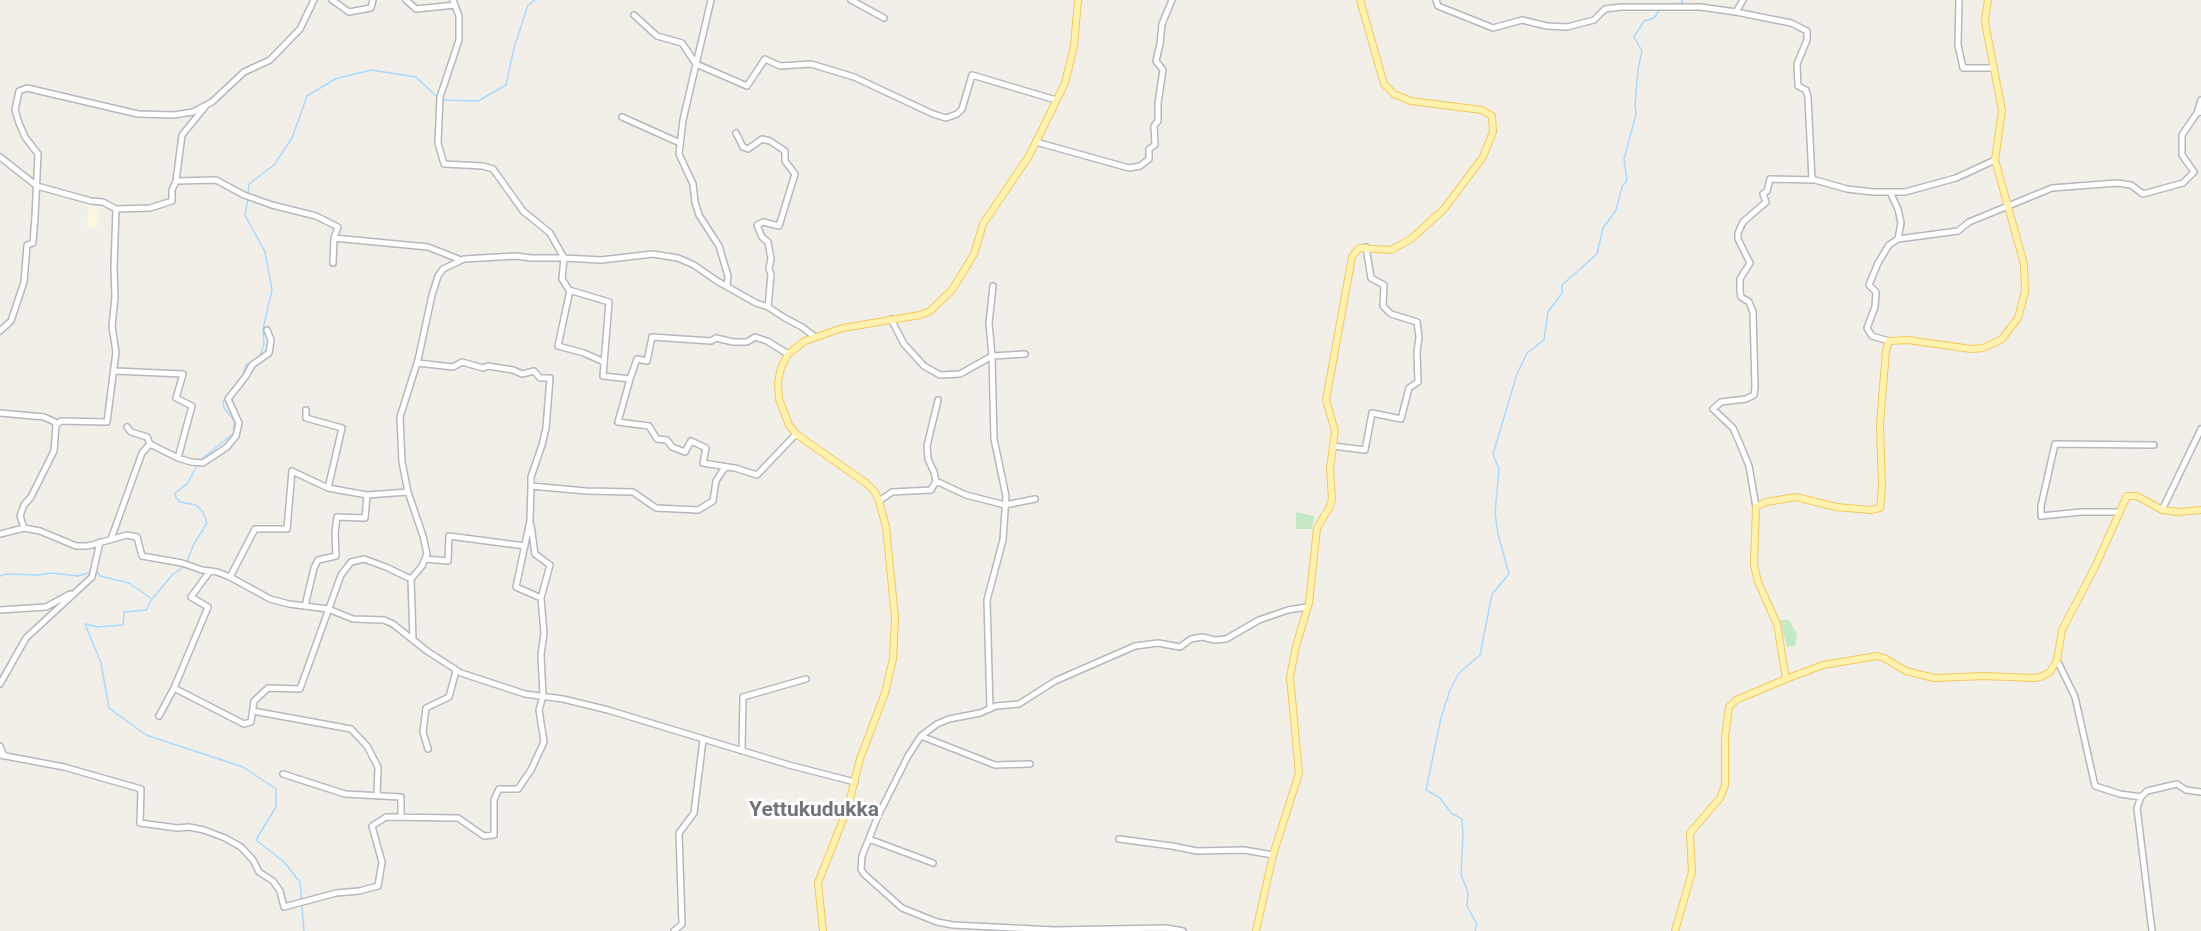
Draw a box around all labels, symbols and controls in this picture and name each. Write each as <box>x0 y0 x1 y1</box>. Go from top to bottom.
district label: Yettukudukka <box>749 798 879 824</box>

